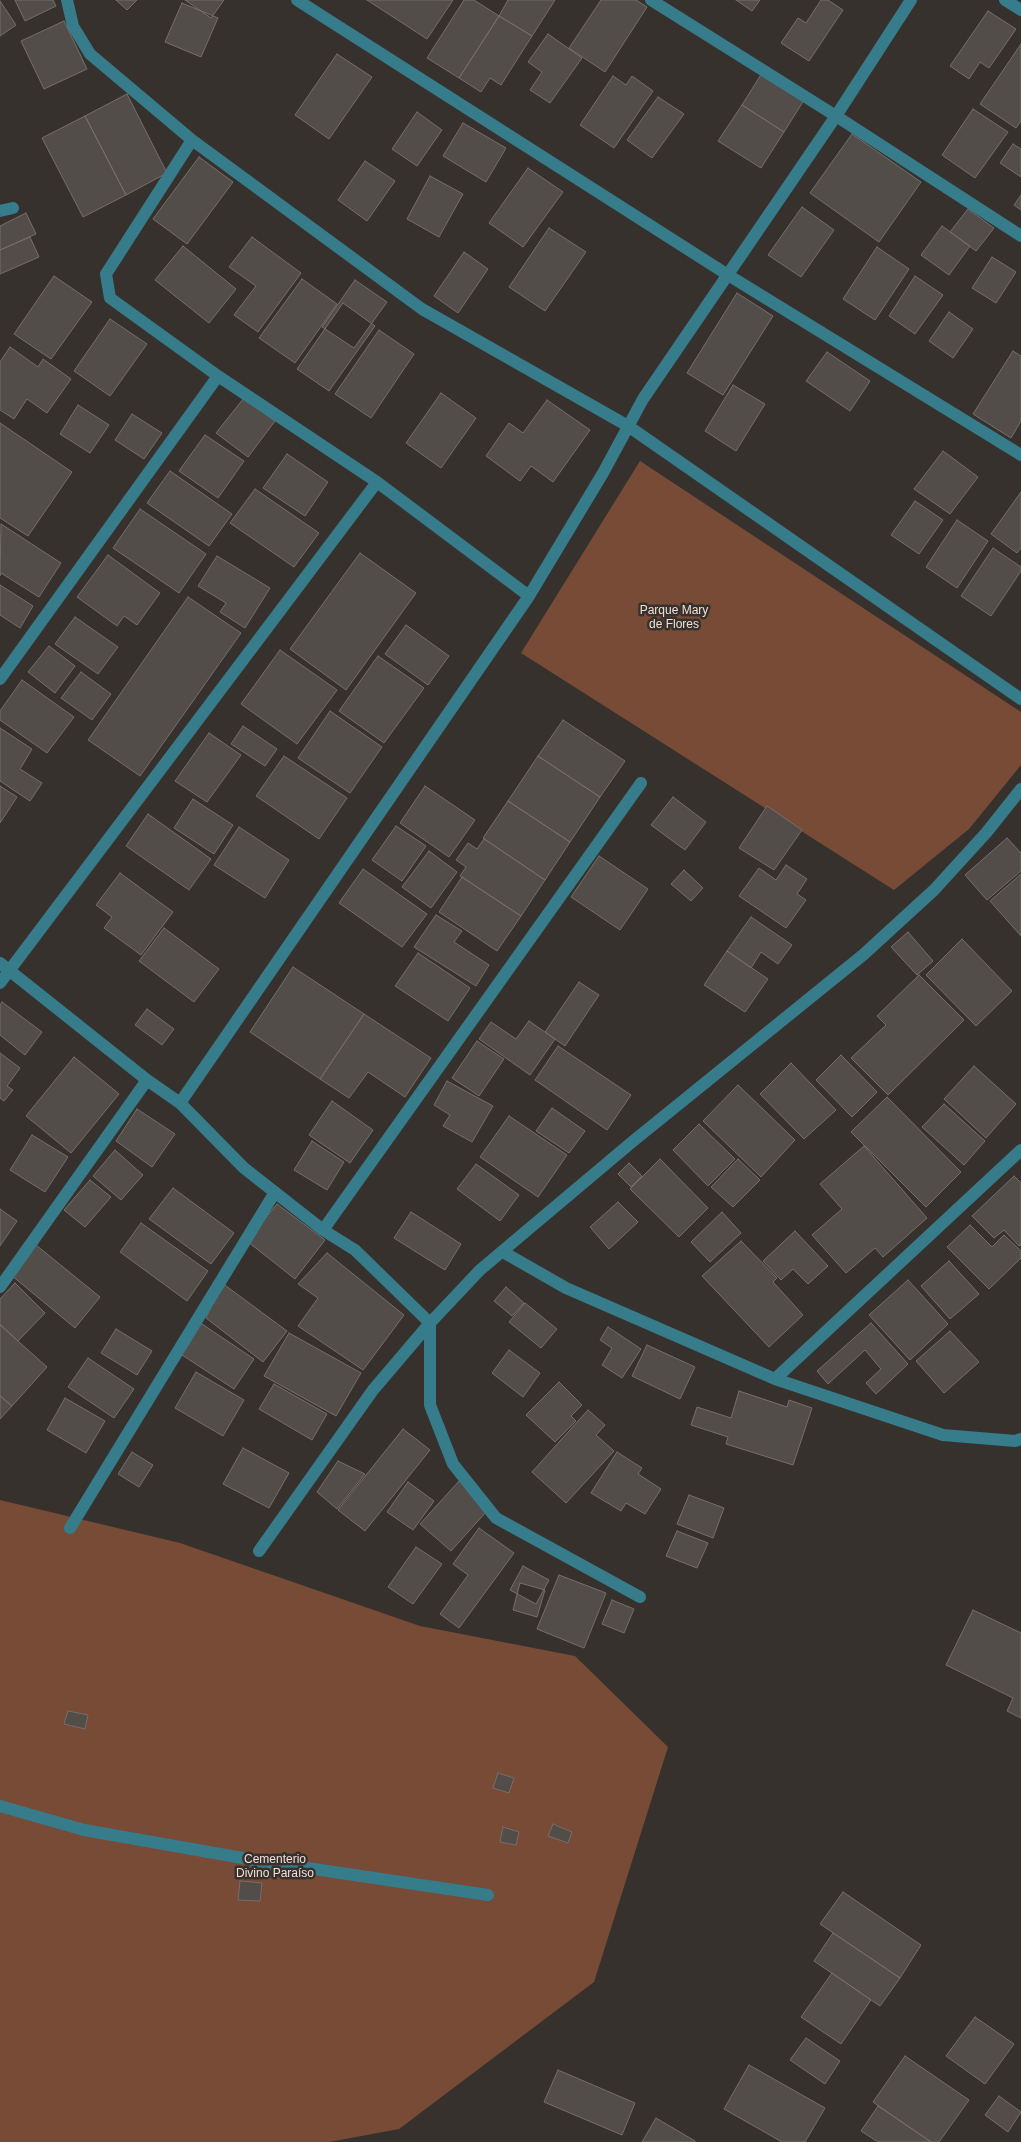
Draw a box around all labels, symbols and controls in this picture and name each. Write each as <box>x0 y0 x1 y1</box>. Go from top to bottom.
park label: Parque Mary de Flores <box>640 604 708 632</box>
park label: Cementerio Divino Paraíso <box>236 1853 314 1881</box>

